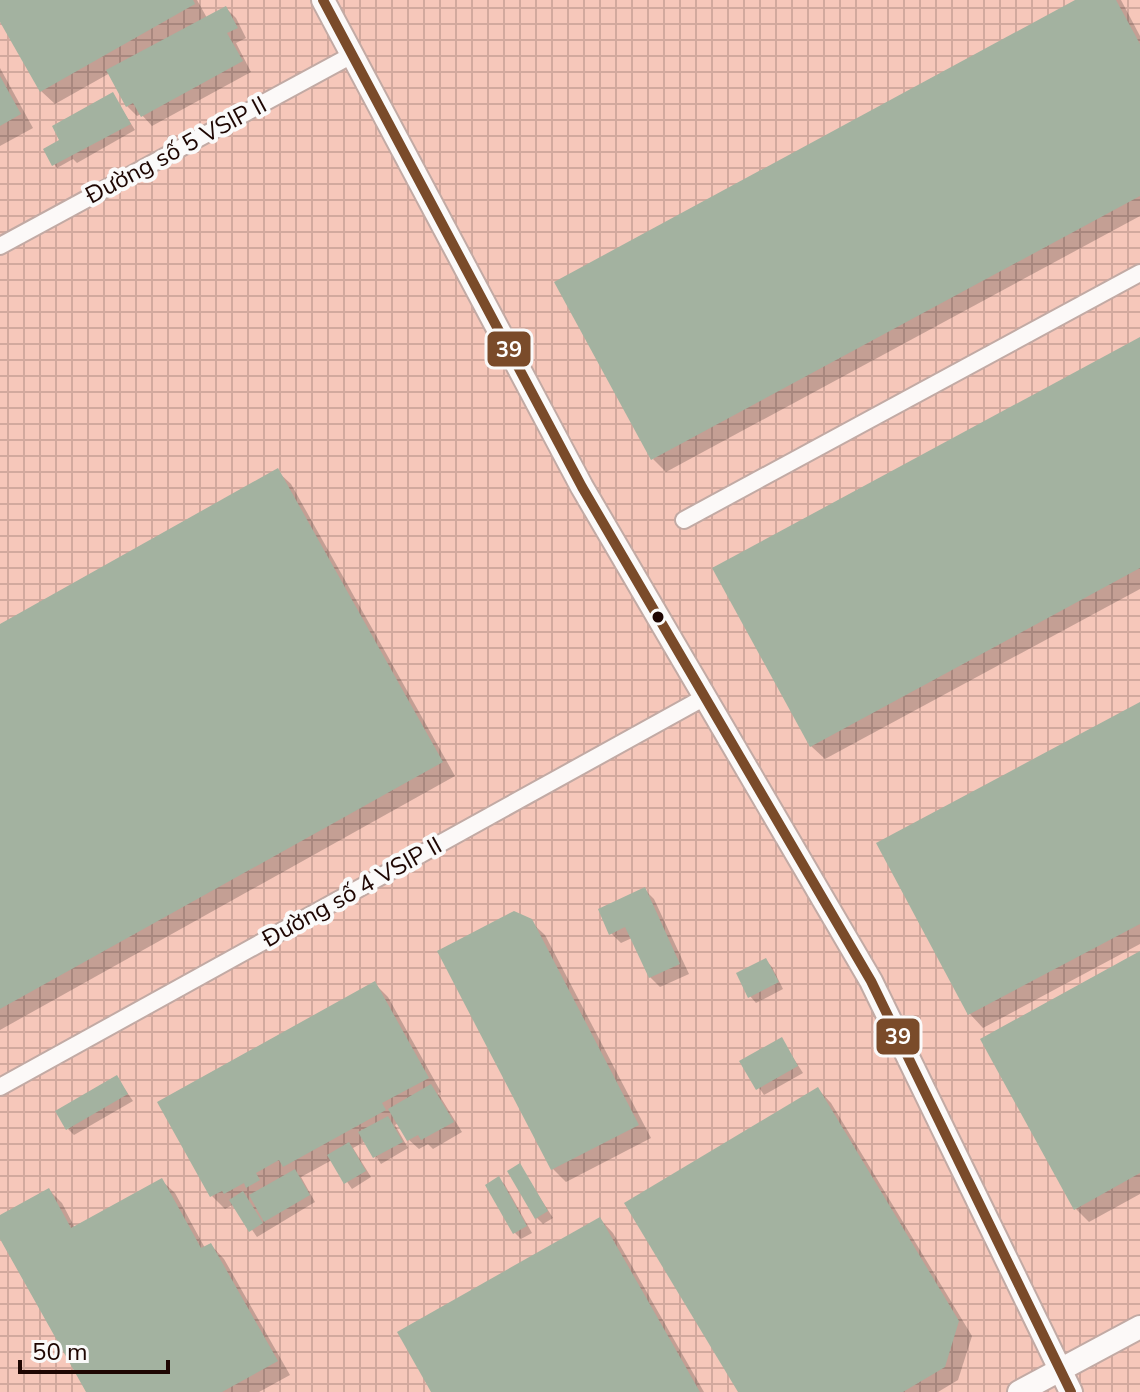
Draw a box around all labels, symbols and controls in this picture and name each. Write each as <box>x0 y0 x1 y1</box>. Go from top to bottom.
street label: Đường số 5 VSIP II <box>79 89 272 212</box>
line badge: 39 <box>486 330 532 368</box>
text: 39 <box>496 335 522 365</box>
unlabelled marker <box>650 609 666 625</box>
street label: Đường số 4 VSIP II <box>256 829 448 955</box>
line badge: 39 <box>875 1017 921 1056</box>
text: 39 <box>885 1022 911 1052</box>
scale bar <box>20 1324 168 1374</box>
text: 50 m <box>32 1336 88 1368</box>

